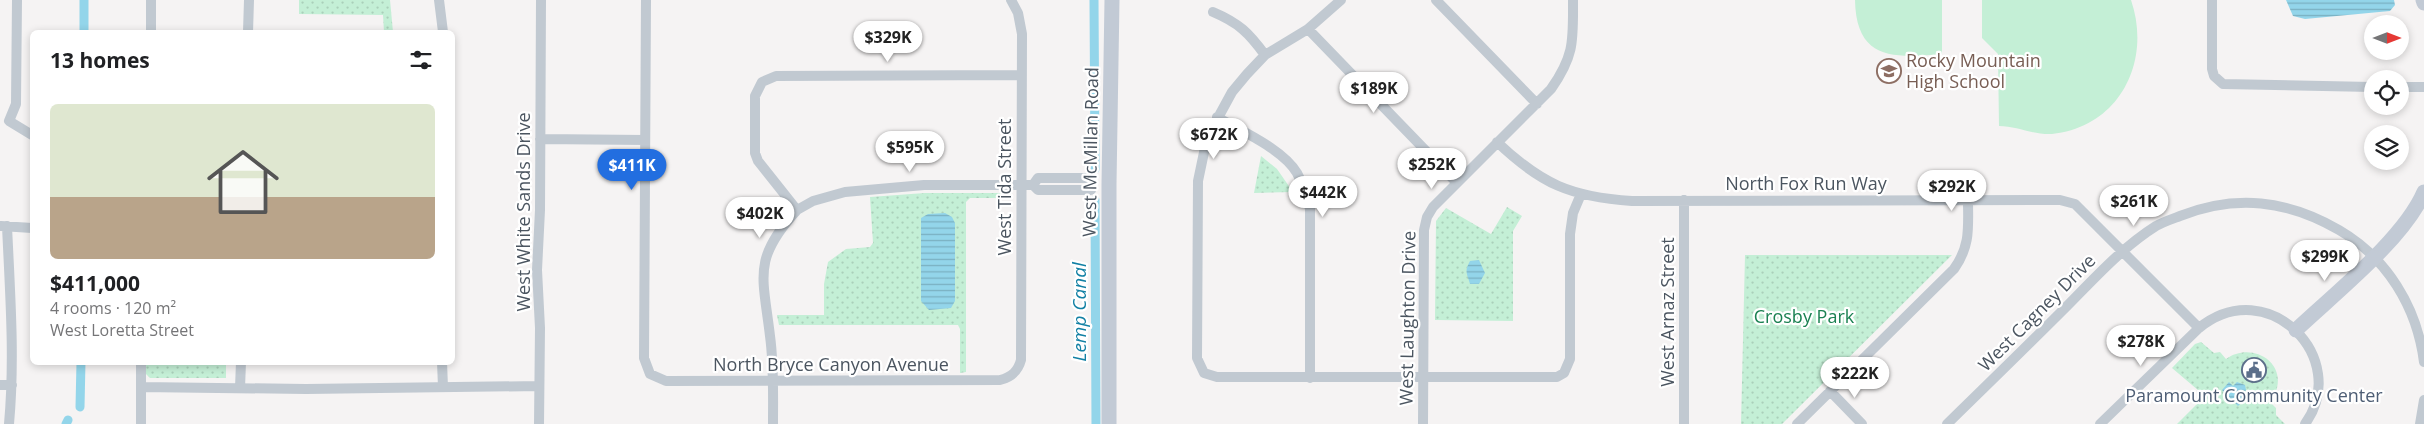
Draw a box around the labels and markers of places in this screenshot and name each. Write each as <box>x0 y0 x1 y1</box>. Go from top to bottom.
pin: $329K <box>853 20 923 63</box>
place label: Rocky Mountain High School <box>1906 48 2041 93</box>
school or university icon: Rocky Mountain High School <box>1876 58 1902 84</box>
pin: $189K <box>1339 72 1409 114</box>
pin: $672K <box>1179 118 1249 160</box>
pin: $595K <box>875 130 945 173</box>
pin: $411K <box>597 148 667 191</box>
pin: $252K <box>1397 148 1467 190</box>
pin: $292K <box>1917 170 1987 212</box>
pin: $442K <box>1288 176 1358 218</box>
pin: $261K <box>2099 184 2169 227</box>
pin: $402K <box>725 196 795 239</box>
pin: $299K <box>2290 240 2360 282</box>
pin: $278K <box>2106 324 2176 367</box>
pin: $222K <box>1820 356 1890 399</box>
public building icon: Paramount Community Center <box>2241 357 2267 383</box>
place label: Paramount Community Center <box>2125 383 2383 407</box>

